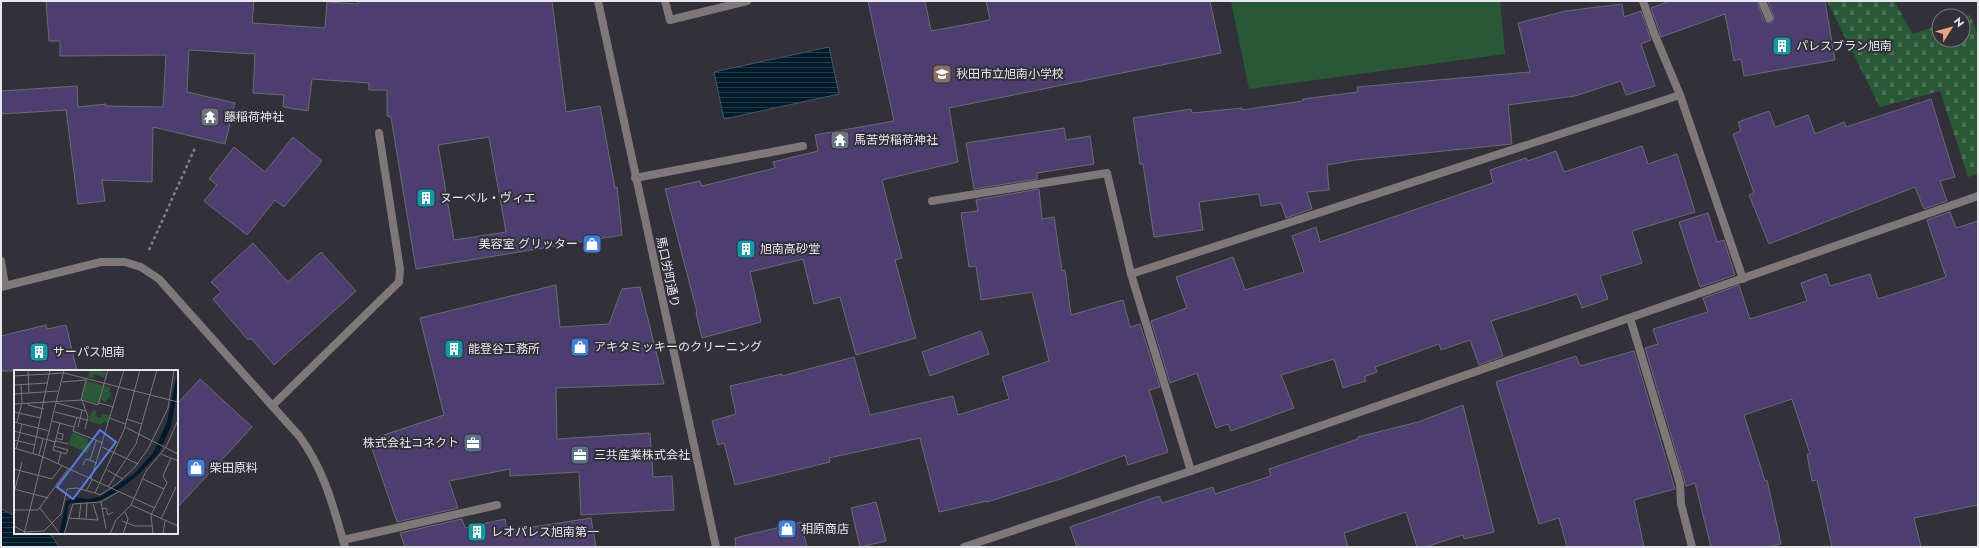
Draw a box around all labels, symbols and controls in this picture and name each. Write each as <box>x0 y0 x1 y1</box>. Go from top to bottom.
north arrow <box>1931 8 1971 48</box>
text: N <box>1950 14 1968 30</box>
building icon: パレスブラン旭南 <box>1771 35 1793 57</box>
place label: パレスブラン旭南 <box>1796 37 1892 55</box>
school or university icon: 秋田市立旭南小学校 <box>931 63 953 85</box>
place label: 秋田市立旭南小学校 <box>956 65 1064 83</box>
temple icon: 藤稲荷神社 <box>199 106 221 128</box>
place label: 藤稲荷神社 <box>224 108 284 126</box>
temple icon: 馬苦労稲荷神社 <box>829 129 851 151</box>
place label: 馬苦労稲荷神社 <box>854 131 938 149</box>
building icon: ヌーベル・ヴィエ <box>415 187 437 209</box>
place label: ヌーベル・ヴィエ <box>440 189 536 207</box>
shop icon: 美容室 グリッター <box>581 233 603 255</box>
place label: 美容室 グリッター <box>478 235 578 253</box>
street label: 馬口労町通り <box>652 235 684 309</box>
building icon: 旭南高砂堂 <box>735 238 757 260</box>
place label: 旭南高砂堂 <box>760 240 820 258</box>
shop icon: アキタミッキーのクリーニング <box>569 336 591 358</box>
building icon: 能登谷工務所 <box>443 338 465 360</box>
place label: アキタミッキーのクリーニング <box>594 338 762 356</box>
place label: 能登谷工務所 <box>468 340 540 358</box>
building icon: サーパス旭南 <box>28 341 50 363</box>
place label: サーパス旭南 <box>53 343 125 361</box>
inset map <box>14 370 178 534</box>
office icon: 株式会社コネクト <box>462 432 484 454</box>
place label: 株式会社コネクト <box>363 434 459 452</box>
office icon: 三共産業株式会社 <box>569 444 591 466</box>
place label: 三共産業株式会社 <box>594 446 690 464</box>
shop icon: 柴田原料 <box>185 457 207 479</box>
place label: 柴田原料 <box>210 459 258 477</box>
shop icon: 相原商店 <box>776 518 798 540</box>
place label: 相原商店 <box>801 520 849 538</box>
building icon: レオパレス旭南第一 <box>466 521 488 543</box>
place label: レオパレス旭南第一 <box>491 523 599 541</box>

